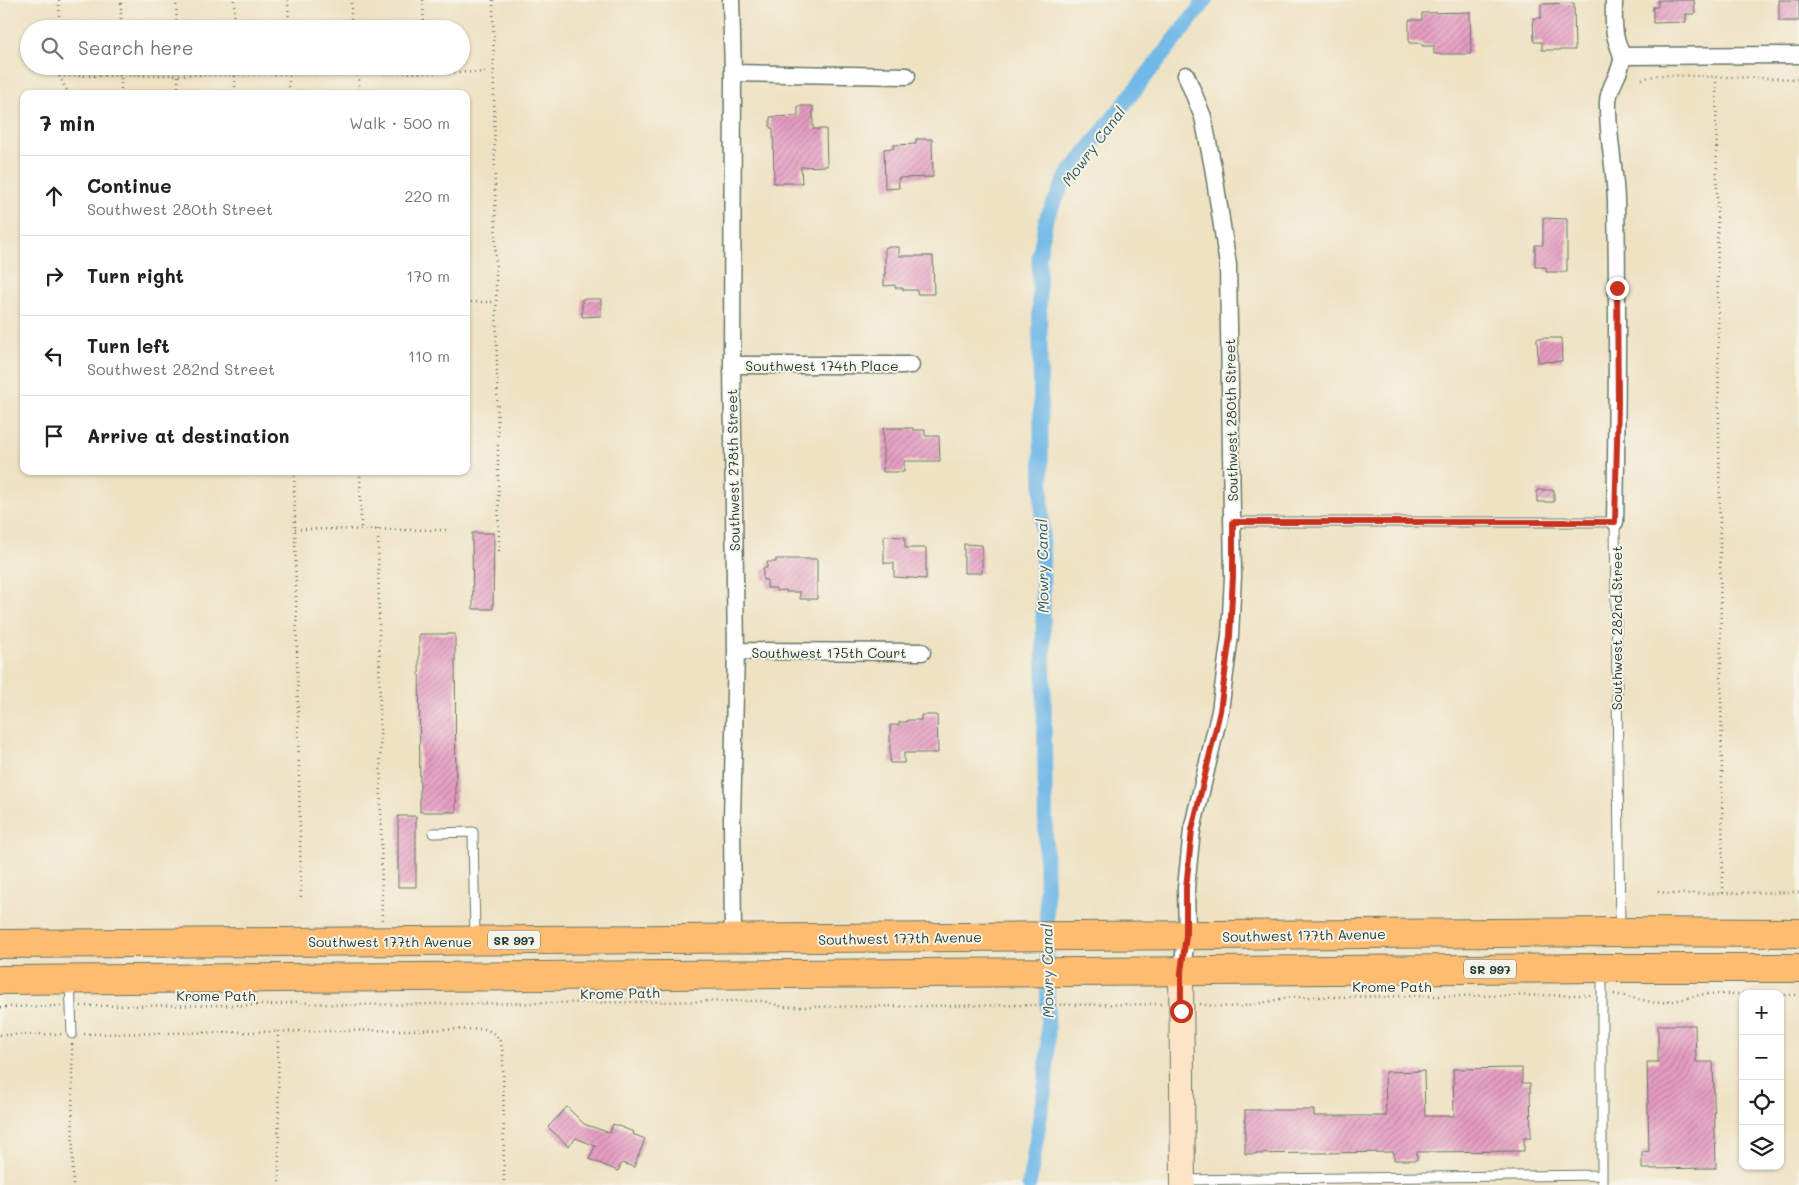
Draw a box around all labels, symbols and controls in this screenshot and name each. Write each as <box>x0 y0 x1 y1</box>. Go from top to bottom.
search box <box>20 20 470 75</box>
icon: search <box>38 34 66 62</box>
text: Search here <box>78 35 194 60</box>
water label: Mowry Canal <box>1057 102 1129 190</box>
text: 7 min <box>40 109 95 136</box>
text: Walk · 500 m <box>349 112 450 133</box>
text: Continue <box>87 173 172 198</box>
icon: ahead <box>40 182 68 210</box>
text: 220 m <box>404 185 450 206</box>
text: Southwest 280th Street <box>87 198 273 219</box>
icon: right <box>40 262 68 290</box>
text: Turn right <box>87 263 184 288</box>
text: 170 m <box>406 265 450 286</box>
route end <box>1606 277 1629 300</box>
text: Turn left <box>87 333 170 358</box>
street label: Southwest 280th Street <box>1220 338 1242 502</box>
icon: left <box>40 342 68 370</box>
text: 110 m <box>408 345 450 366</box>
street label: Southwest 174th Place <box>745 356 899 375</box>
text: Southwest 282nd Street <box>87 358 275 379</box>
street label: Southwest 278th Street <box>722 389 744 551</box>
icon: arrive <box>40 422 68 450</box>
text: Arrive at destination <box>87 423 290 448</box>
water label: Mowry Canal <box>1031 519 1053 613</box>
street label: Southwest 282nd Street <box>1607 546 1626 710</box>
street label: Southwest 175th Court <box>752 643 906 662</box>
water label: Mowry Canal <box>1036 924 1058 1018</box>
street label: Southwest 177th Avenue <box>1222 924 1386 946</box>
street label: Southwest 177th Avenue <box>818 927 982 949</box>
road number: SR 997 <box>488 930 540 950</box>
street label: Southwest 177th Avenue <box>308 932 472 951</box>
road number: SR 997 <box>1464 960 1516 979</box>
street label: Krome Path <box>1352 977 1432 996</box>
street label: Krome Path <box>580 983 660 1003</box>
street label: Krome Path <box>176 986 256 1005</box>
map controls <box>1739 990 1784 1170</box>
button: + <box>1739 990 1784 1035</box>
route start <box>1170 1000 1193 1023</box>
button: − <box>1739 1035 1784 1080</box>
button: locate <box>1739 1080 1784 1125</box>
button: layers <box>1739 1125 1784 1170</box>

